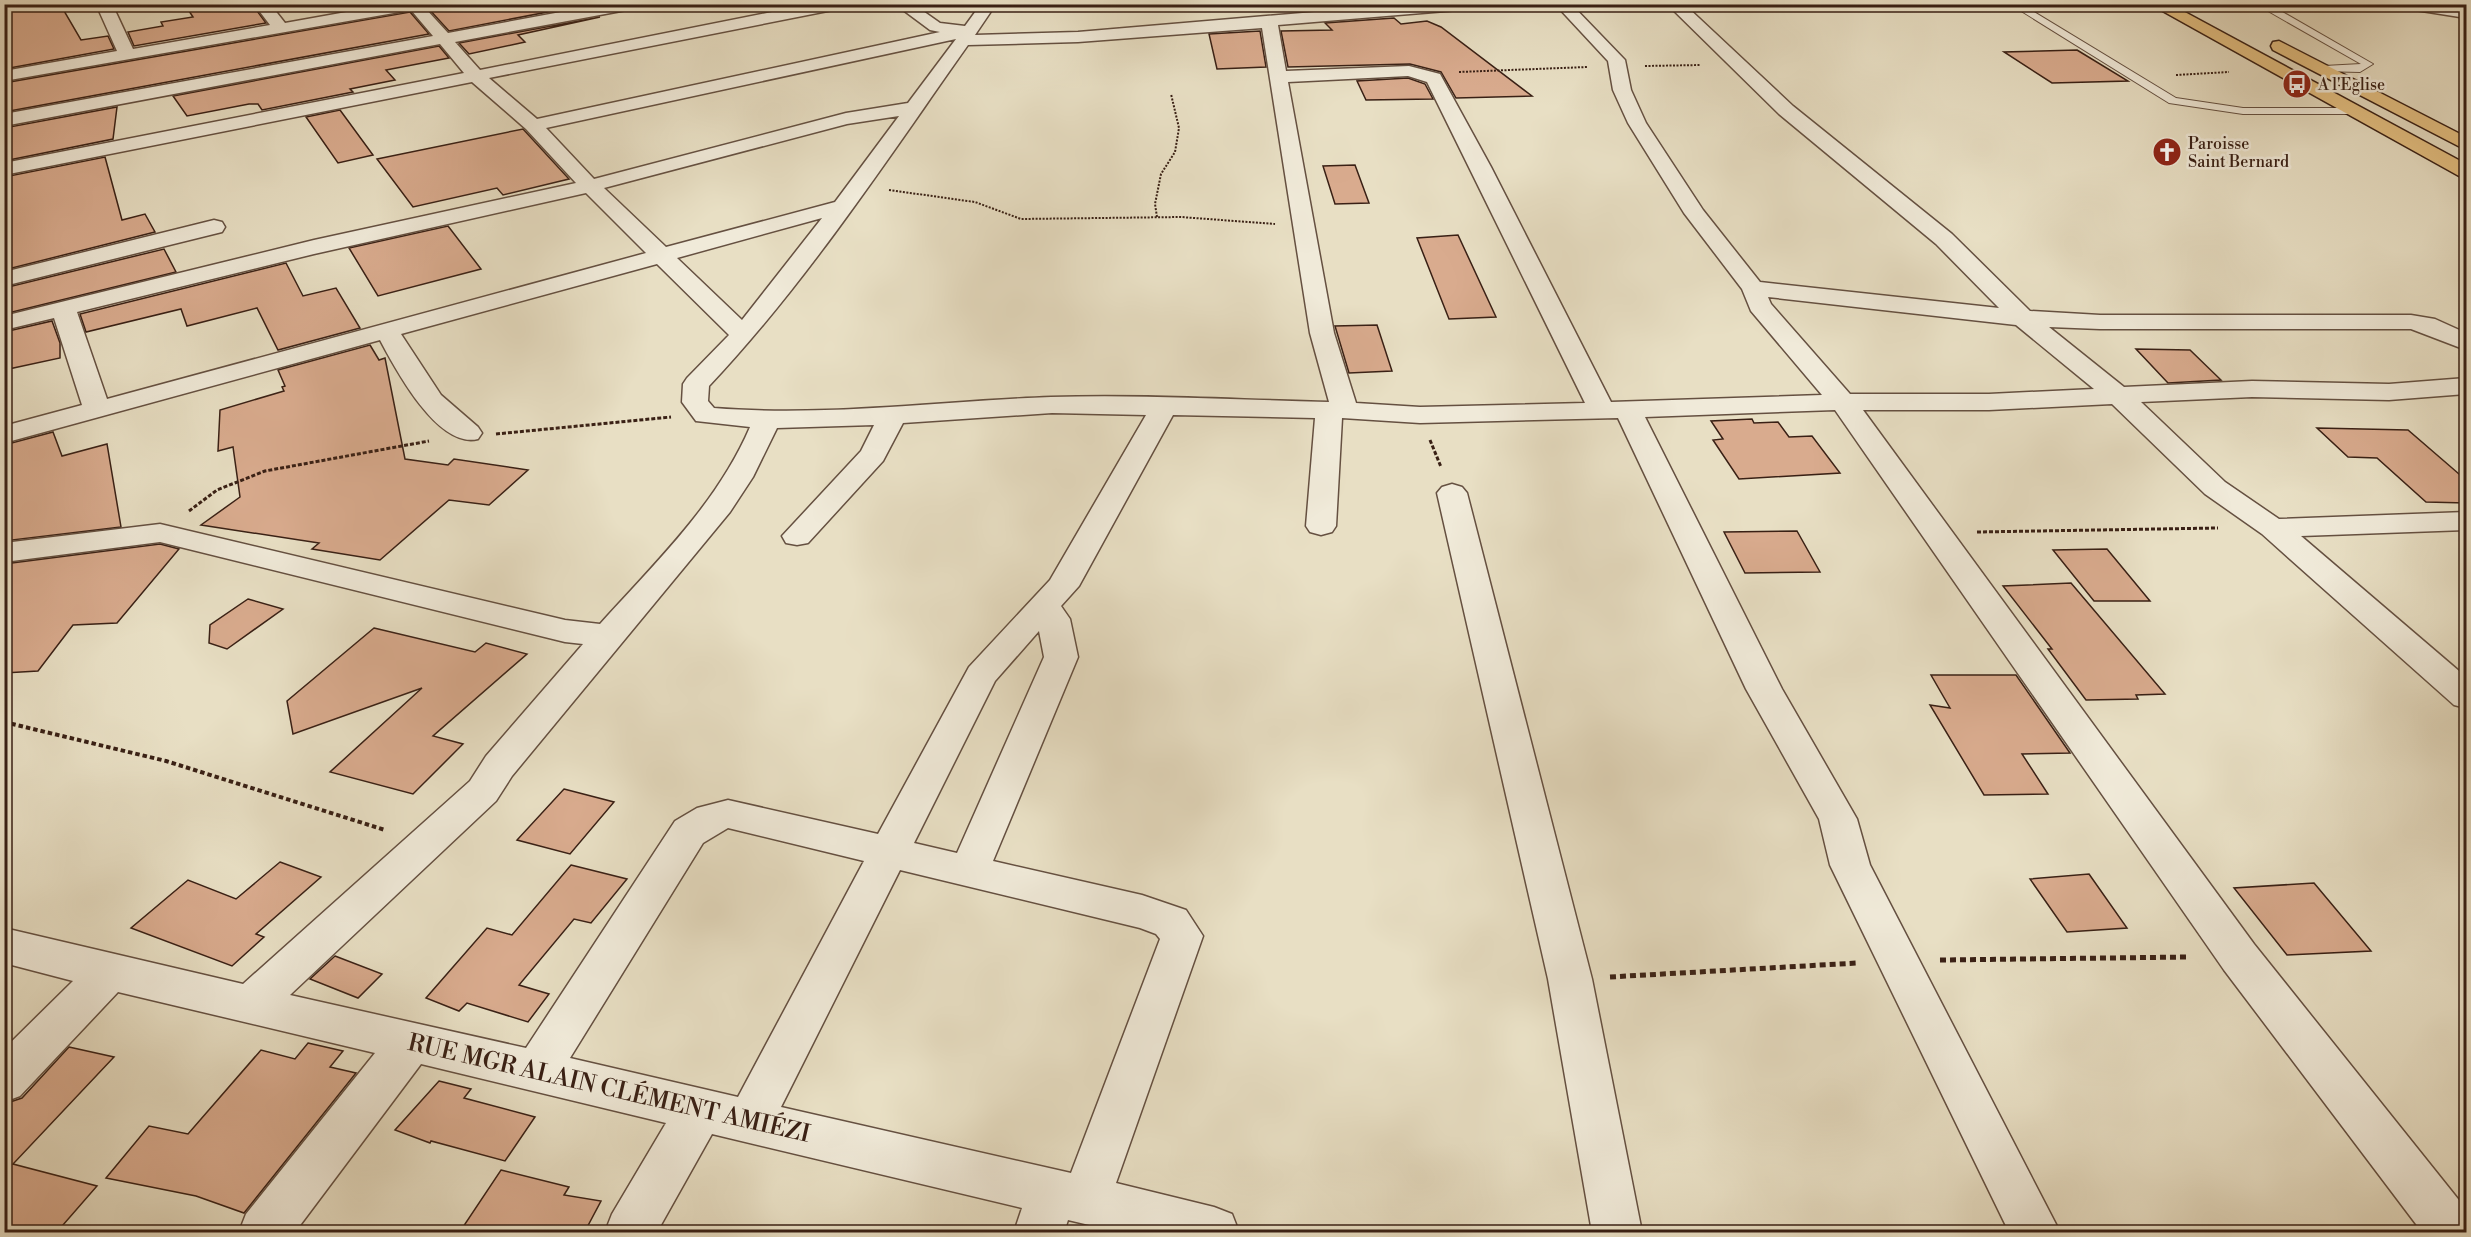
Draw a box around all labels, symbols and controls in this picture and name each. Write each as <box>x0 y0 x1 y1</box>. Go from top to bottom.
bus stop icon: A l'Eglise <box>2281 68 2313 100</box>
place label: A l'Eglise <box>2317 75 2385 95</box>
place label: Paroisse Saint Bernard <box>2188 134 2289 172</box>
church icon: Paroisse Saint Bernard <box>2151 136 2183 168</box>
street label: RUE MGR ALAIN CLÉMENT AMIÉZI <box>405 1027 813 1150</box>

